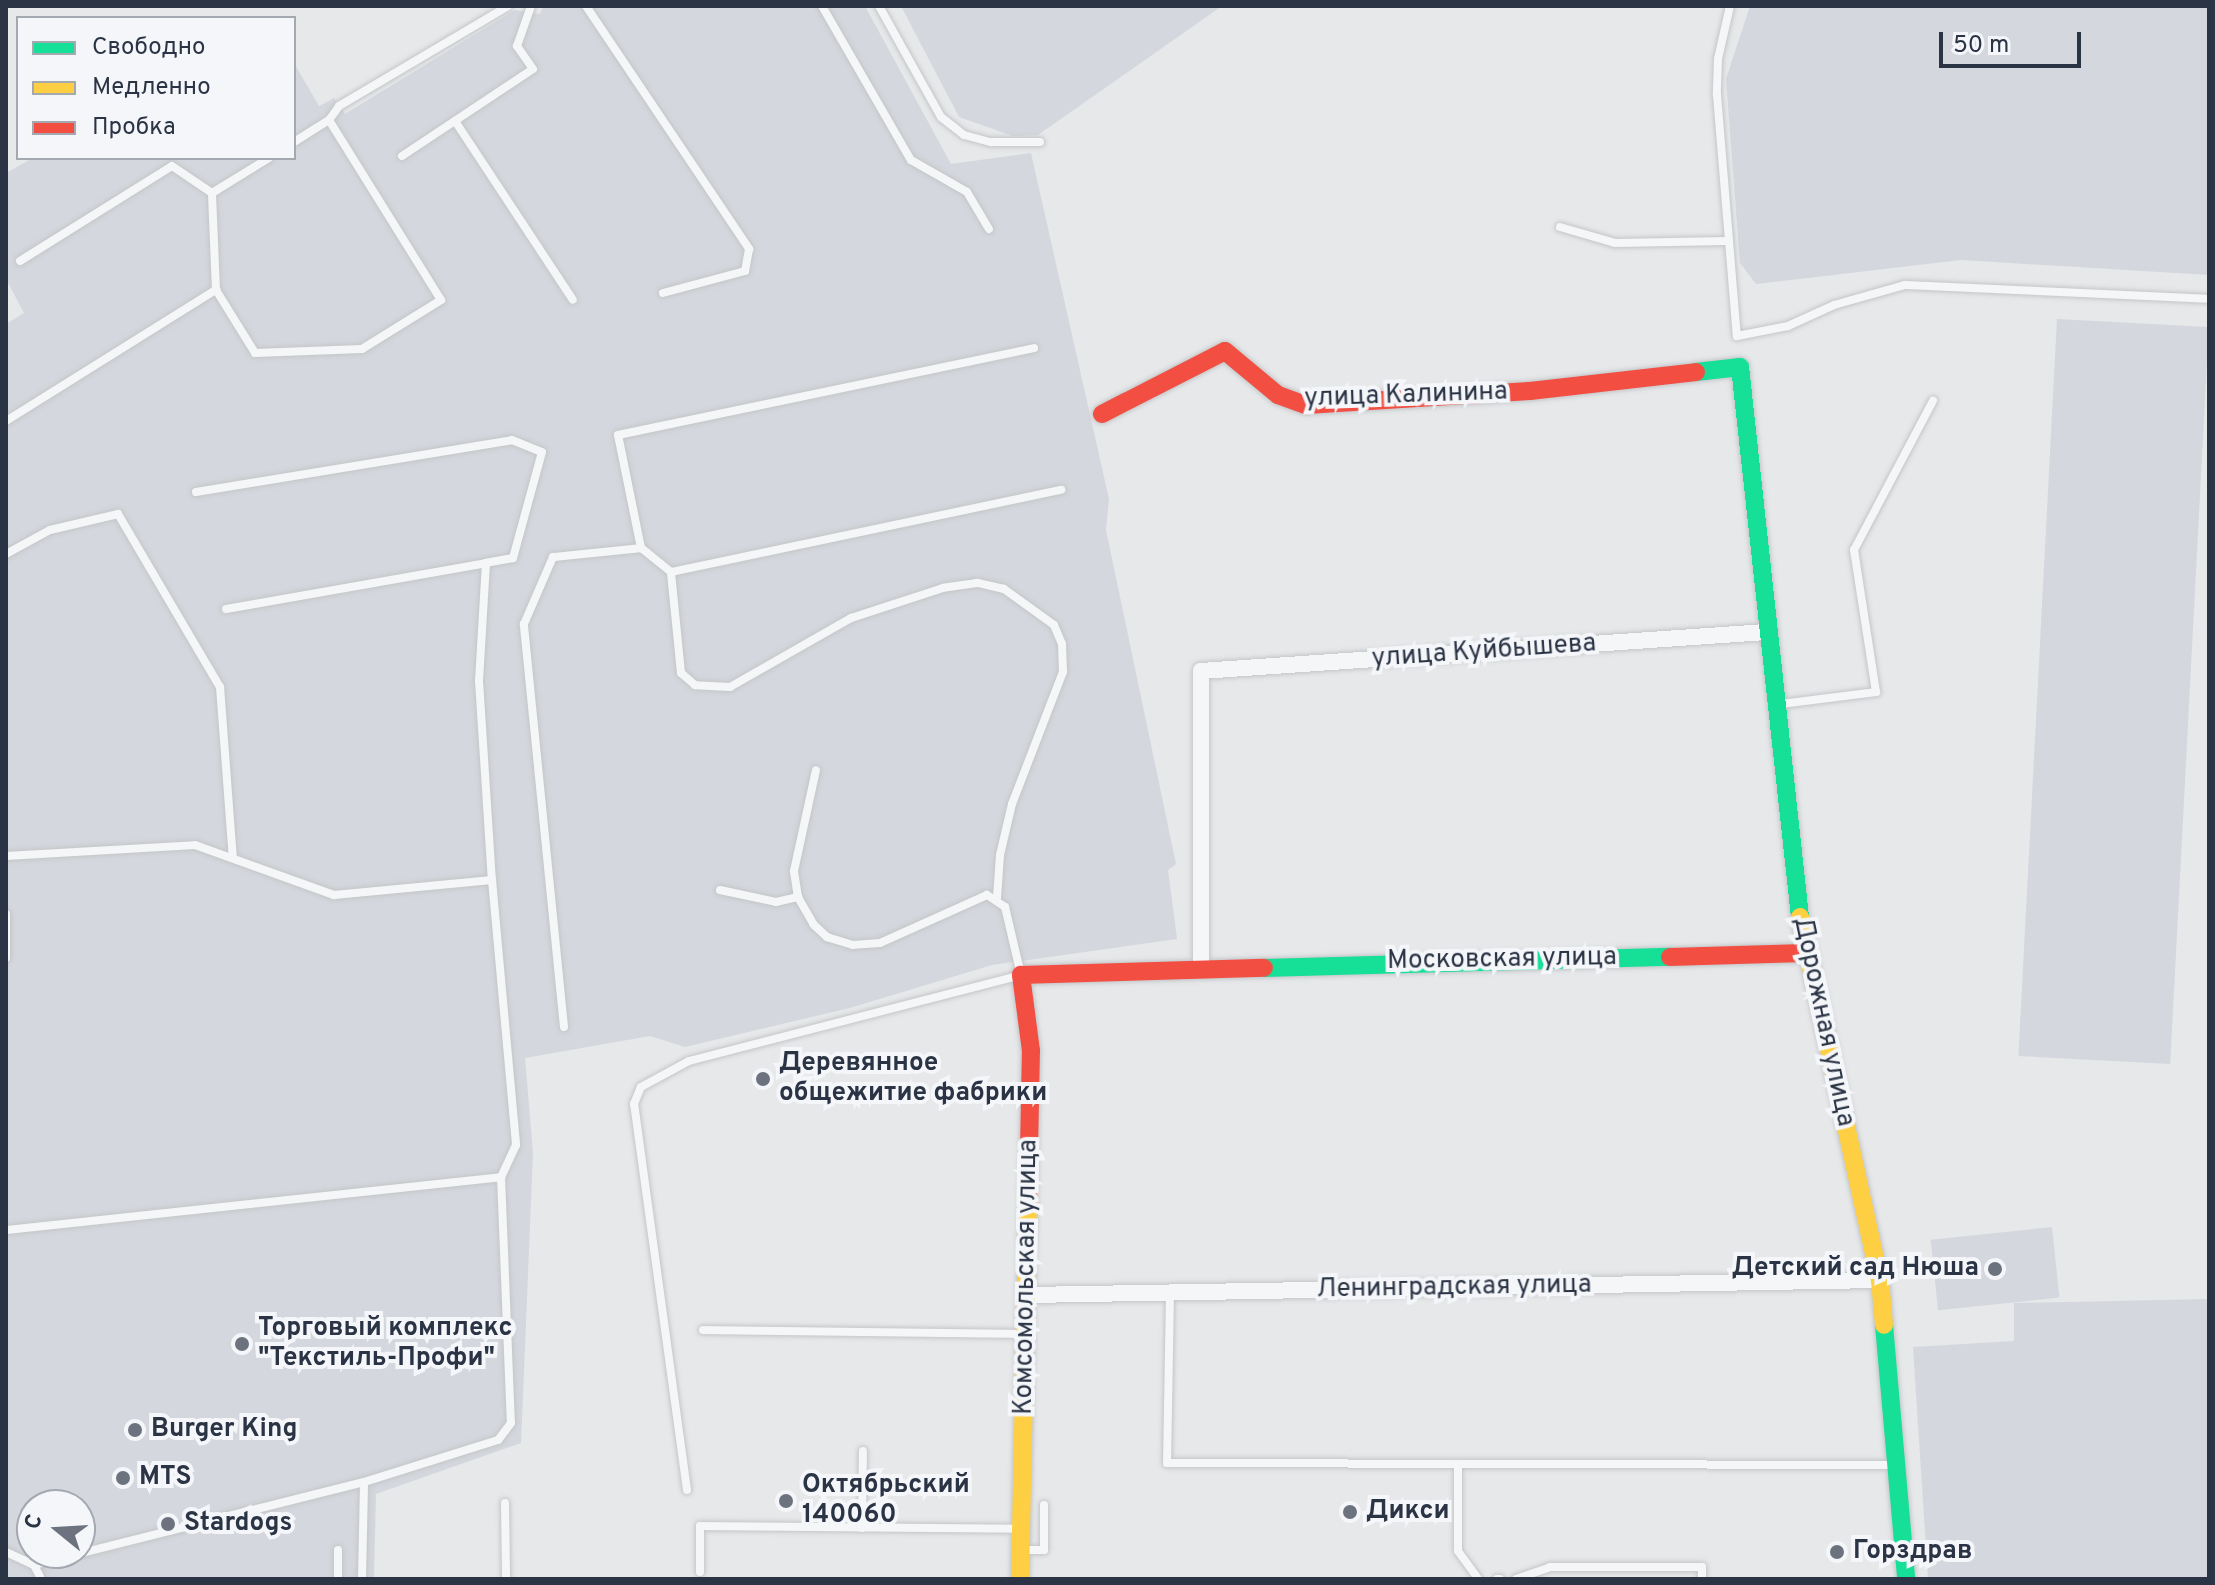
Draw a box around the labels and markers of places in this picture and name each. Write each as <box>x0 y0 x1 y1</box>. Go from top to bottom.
place label: Деревянное общежитие фабрики <box>779 1048 1047 1110</box>
marker: Деревянное общежитие фабрики <box>754 1070 772 1088</box>
place label: Детский сад Нюша <box>1732 1253 1979 1285</box>
marker: Детский сад Нюша <box>1986 1260 2004 1278</box>
place label: Торговый комплекс "Текстиль-Профи" <box>258 1313 513 1374</box>
marker: Торговый комплекс "Текстиль-Профи" <box>233 1335 251 1353</box>
place label: Burger King <box>151 1414 297 1446</box>
marker: Burger King <box>126 1421 144 1439</box>
place label: MTS <box>139 1462 191 1494</box>
marker: MTS <box>114 1469 132 1487</box>
place label: Октябрьский 140060 <box>802 1470 970 1532</box>
marker: Октябрьский 140060 <box>777 1492 795 1510</box>
place label: Дикси <box>1366 1496 1450 1528</box>
marker: Дикси <box>1341 1503 1359 1521</box>
place label: Stardogs <box>184 1508 292 1540</box>
marker: Stardogs <box>159 1515 177 1533</box>
place label: Горздрав <box>1853 1536 1972 1568</box>
marker: Горздрав <box>1828 1543 1846 1561</box>

